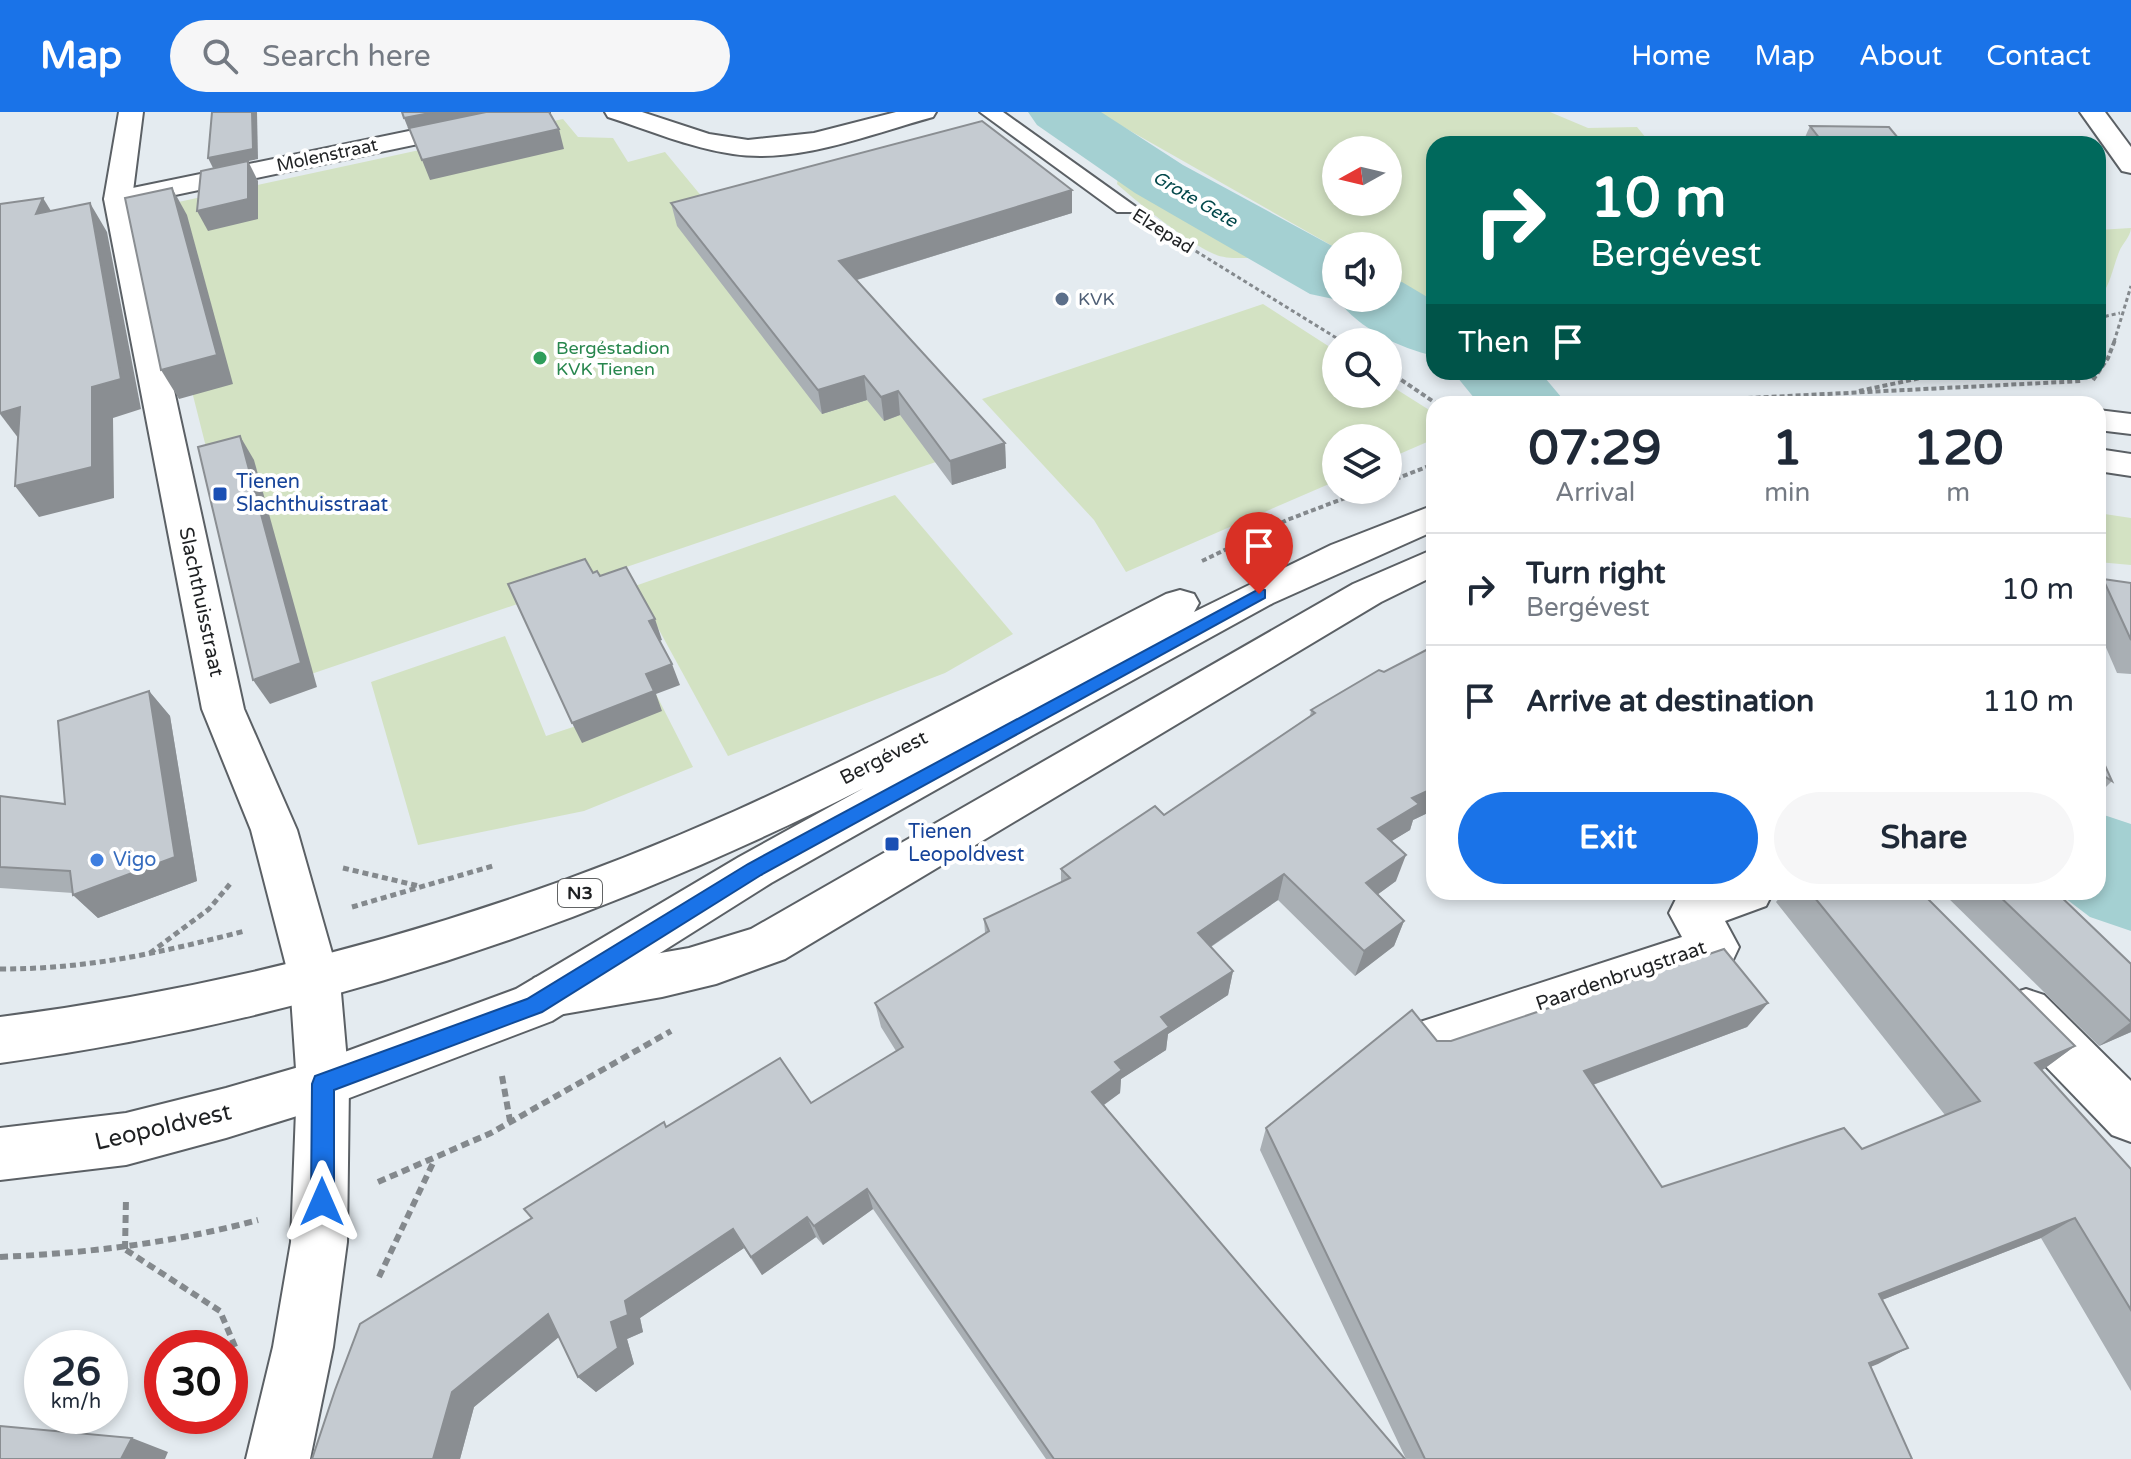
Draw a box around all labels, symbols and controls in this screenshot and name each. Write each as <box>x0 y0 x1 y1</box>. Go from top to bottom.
search box <box>170 20 730 92</box>
text: Map <box>40 33 122 79</box>
icon: search <box>198 34 242 78</box>
text: Search here <box>262 38 431 75</box>
text: Home <box>1631 39 1711 73</box>
text: Map <box>1755 39 1815 73</box>
text: About <box>1859 39 1942 73</box>
text: Contact <box>1986 39 2091 73</box>
street label: Molenstraat <box>274 134 380 176</box>
north arrow <box>1322 136 1402 216</box>
map controls <box>1322 136 1402 504</box>
text: 10 m <box>1590 165 1726 232</box>
water label: Grote Gete <box>1149 166 1242 232</box>
icon: right <box>1458 168 1562 272</box>
street label: Elzepad <box>1128 204 1198 258</box>
button: sound <box>1322 232 1402 312</box>
text: Bergévest <box>1590 233 1761 276</box>
place label: KVK <box>1078 288 1115 310</box>
marker: KVK <box>1053 290 1071 308</box>
icon: arrive <box>1546 320 1590 364</box>
text: Then <box>1458 324 1530 361</box>
button: search <box>1322 328 1402 408</box>
place label: Bergéstadion KVK Tienen <box>556 337 670 380</box>
marker: Bergéstadion KVK Tienen <box>531 349 549 367</box>
text: 07:29 <box>1529 420 1662 478</box>
text: 1 <box>1772 420 1802 478</box>
text: 120 <box>1913 420 2003 478</box>
button: layers <box>1322 424 1402 504</box>
place label: Tienen Slachthuisstraat <box>236 470 389 517</box>
text: Arrival <box>1555 477 1635 508</box>
text: min <box>1764 477 1810 508</box>
text: m <box>1946 477 1970 508</box>
marker: Tienen Slachthuisstraat <box>211 485 229 503</box>
pin <box>1225 512 1293 594</box>
icon: arrive <box>1237 524 1281 568</box>
street label: Slachthuisstraat <box>173 525 229 679</box>
text: Turn right <box>1526 555 1666 592</box>
icon: right <box>1458 567 1502 611</box>
text: 10 m <box>2001 571 2074 608</box>
text: Bergévest <box>1526 592 1650 623</box>
icon: arrive <box>1458 679 1502 723</box>
text: Arrive at destination <box>1526 683 1814 720</box>
text: 110 m <box>1982 683 2074 720</box>
street label: Bergévest <box>836 726 932 790</box>
button: Exit <box>1458 792 1758 884</box>
button: Share <box>1774 792 2074 884</box>
place label: Tienen Leopoldvest <box>908 820 1025 867</box>
marker: Tienen Leopoldvest <box>883 835 901 853</box>
place label: Vigo <box>113 848 156 872</box>
marker: Vigo <box>88 851 106 869</box>
road number: N3 <box>558 879 602 907</box>
street label: Paardenbrugstraat <box>1533 935 1710 1016</box>
street label: Leopoldvest <box>92 1097 234 1157</box>
position arrow <box>280 1160 364 1244</box>
speed limit sign: 30 <box>144 1330 248 1434</box>
text: 26 <box>51 1348 101 1396</box>
text: km/h <box>51 1390 101 1414</box>

